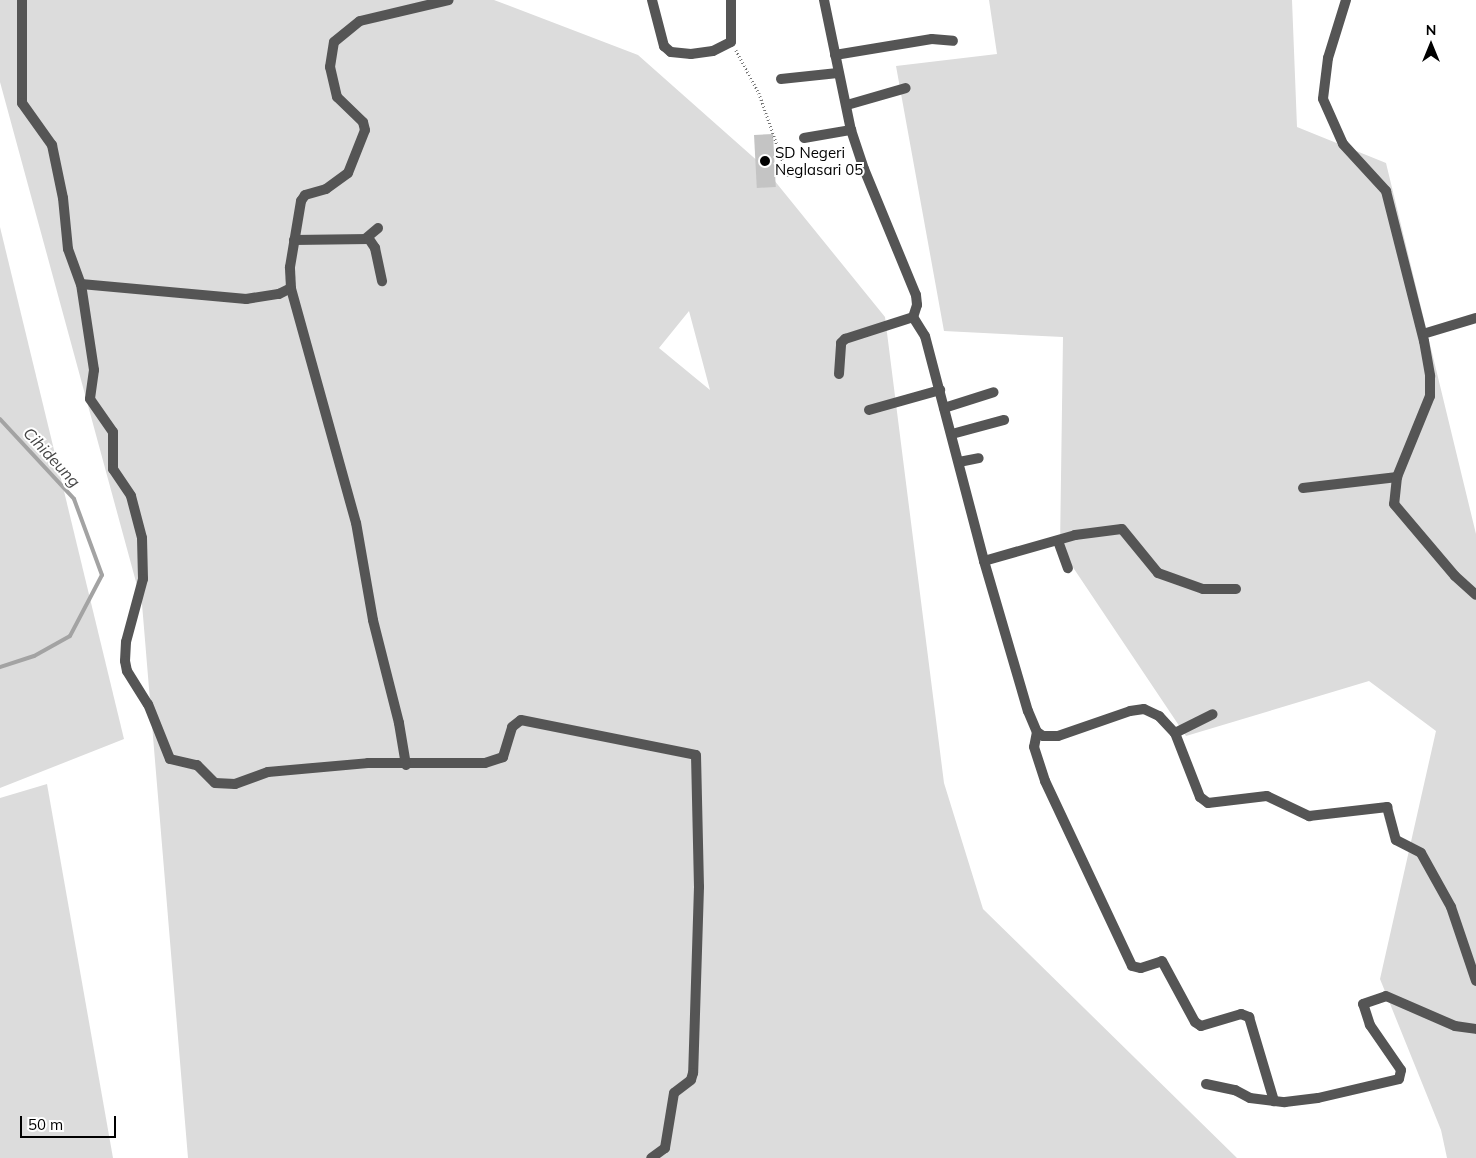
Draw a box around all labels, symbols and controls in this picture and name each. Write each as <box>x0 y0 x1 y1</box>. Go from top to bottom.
north arrow <box>1406 20 1456 70</box>
text: N <box>1426 21 1436 39</box>
place label: SD Negeri Neglasari 05 <box>775 143 863 178</box>
marker: SD Negeri Neglasari 05 <box>759 155 771 167</box>
water label: Cihideung <box>20 423 84 491</box>
scale bar <box>22 1106 119 1138</box>
text: 50 m <box>28 1115 63 1134</box>

